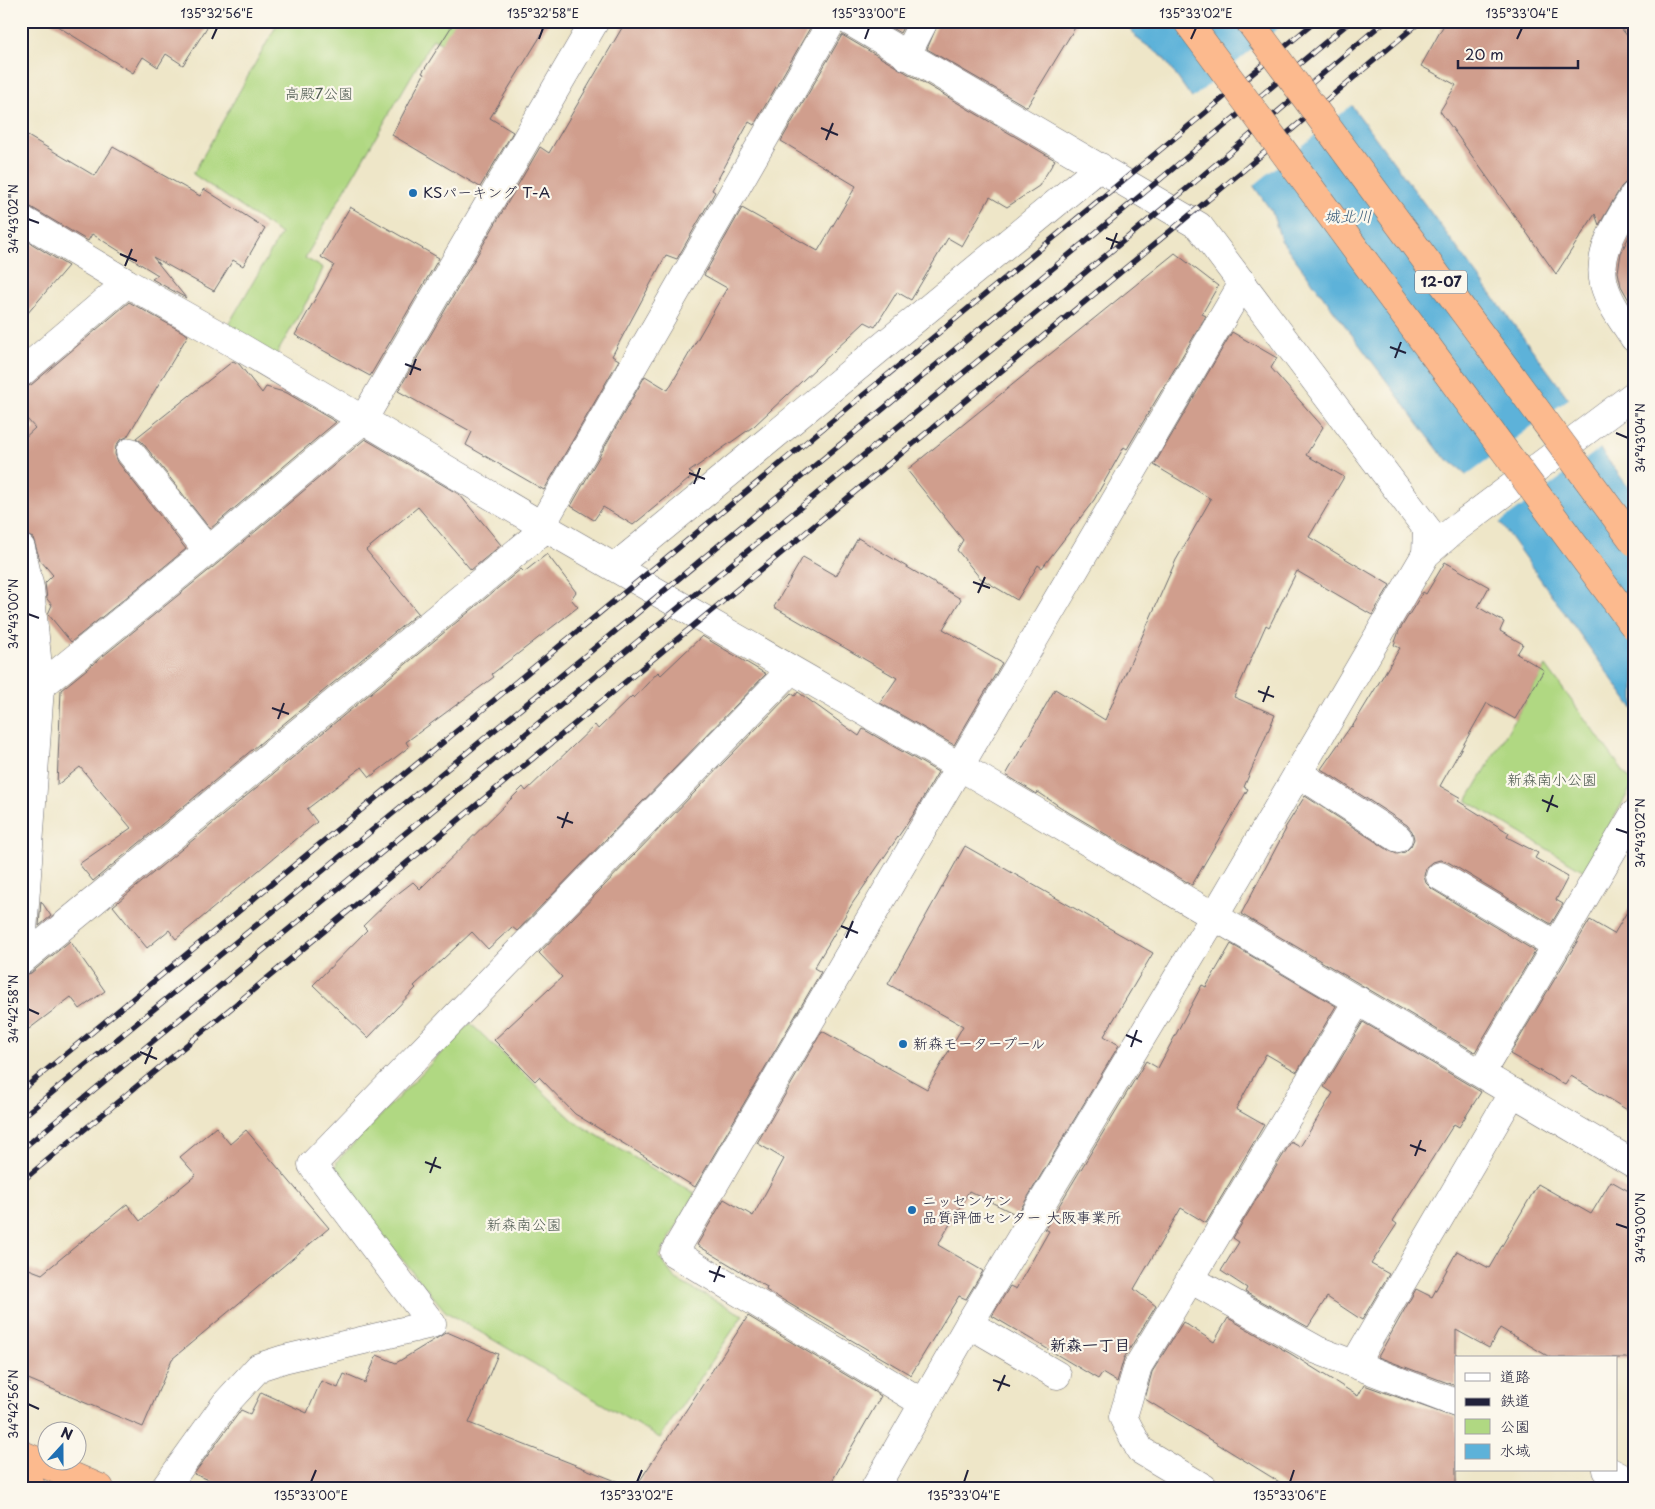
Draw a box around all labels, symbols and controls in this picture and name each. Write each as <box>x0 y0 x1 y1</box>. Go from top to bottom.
text: 135°32'56"E <box>181 4 253 22</box>
text: 135°32'58"E <box>507 4 579 22</box>
text: 135°33'00"E <box>832 4 906 22</box>
text: 135°33'02"E <box>1159 4 1233 22</box>
text: 135°33'04"E <box>1485 4 1559 22</box>
scale bar <box>1458 38 1578 70</box>
text: 20 m <box>1465 42 1504 65</box>
park label: 高殿7公園 <box>285 81 353 104</box>
place label: KSパーキング T-A <box>423 180 550 203</box>
text: 34°43'02"N <box>4 184 22 254</box>
marker: KSパーキング T-A <box>407 187 419 199</box>
water label: 城北川 <box>1324 203 1372 227</box>
road number: 12-07 <box>1415 270 1467 294</box>
text: 34°43'04"N <box>1631 403 1649 473</box>
text: 34°43'00"N <box>4 579 22 649</box>
park label: 新森南小公園 <box>1507 767 1597 790</box>
text: 34°43'02"N <box>1631 798 1649 868</box>
text: 34°42'58"N <box>4 975 22 1043</box>
place label: 新森モータープール <box>913 1031 1045 1054</box>
marker: 新森モータープール <box>897 1038 909 1050</box>
place label: ニッセンケン 品質評価センター 大阪事業所 <box>922 1188 1121 1228</box>
text: 34°43'00"N <box>1631 1193 1649 1263</box>
marker: ニッセンケン 品質評価センター 大阪事業所 <box>906 1204 918 1216</box>
park label: 新森南公園 <box>486 1212 562 1235</box>
district label: 新森一丁目 <box>1050 1332 1130 1356</box>
legend <box>1455 1356 1618 1472</box>
text: 道路 <box>1500 1364 1530 1387</box>
text: 34°42'56"N <box>4 1369 22 1439</box>
text: 鉄道 <box>1500 1388 1530 1411</box>
text: 公園 <box>1500 1414 1530 1437</box>
north arrow <box>38 1422 88 1472</box>
text: N <box>58 1422 76 1445</box>
text: 水域 <box>1500 1438 1530 1461</box>
text: 135°33'00"E <box>274 1486 348 1504</box>
text: 135°33'02"E <box>600 1486 674 1504</box>
text: 135°33'04"E <box>927 1486 1001 1504</box>
text: 135°33'06"E <box>1253 1486 1327 1504</box>

